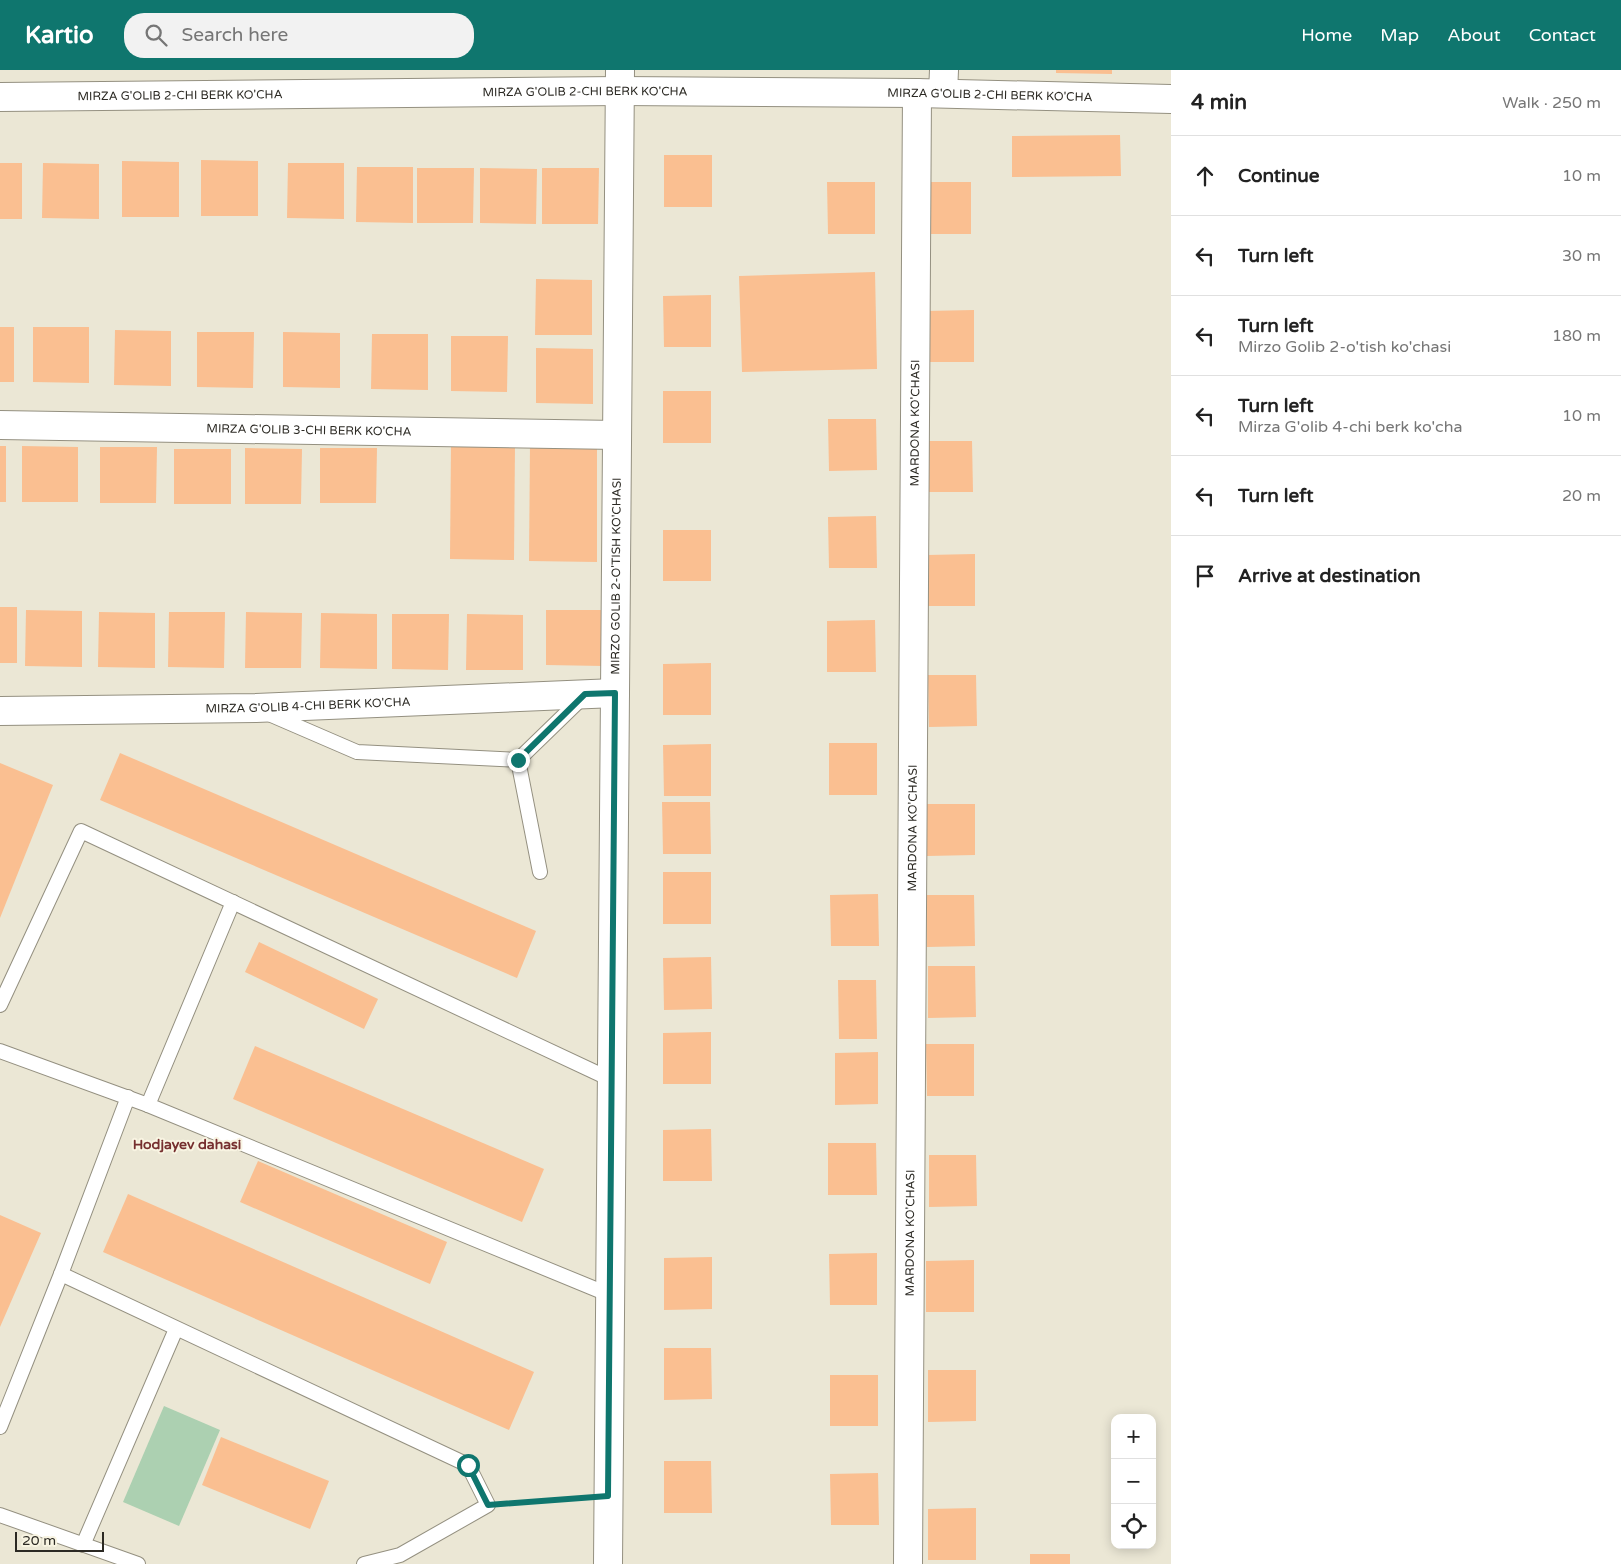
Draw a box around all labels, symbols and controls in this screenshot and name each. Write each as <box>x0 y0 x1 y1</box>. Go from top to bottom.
search box <box>124 13 474 58</box>
text: Kartio <box>25 21 94 50</box>
icon: search <box>142 21 170 49</box>
text: Search here <box>182 24 288 46</box>
text: Home <box>1301 24 1352 46</box>
text: Map <box>1380 24 1419 46</box>
text: About <box>1447 24 1501 46</box>
text: Contact <box>1529 24 1596 46</box>
street label: MIRZA G'OLIB 2-CHI BERK KO'CHA <box>482 84 688 99</box>
street label: MIRZA G'OLIB 2-CHI BERK KO'CHA <box>887 86 1093 104</box>
street label: MIRZA G'OLIB 2-CHI BERK KO'CHA <box>77 87 283 103</box>
text: 4 min <box>1191 90 1247 115</box>
text: Walk · 250 m <box>1502 93 1601 113</box>
icon: ahead <box>1191 162 1219 190</box>
text: Continue <box>1238 165 1320 187</box>
text: 10 m <box>1562 166 1601 186</box>
icon: left <box>1191 242 1219 270</box>
text: Turn left <box>1238 245 1314 267</box>
text: 30 m <box>1562 246 1601 266</box>
text: Turn left <box>1238 315 1314 337</box>
icon: left <box>1191 322 1219 350</box>
text: 180 m <box>1552 326 1601 346</box>
text: Mirzo Golib 2-o'tish ko'chasi <box>1238 337 1451 357</box>
street label: MARDONA KO'CHASI <box>908 360 922 487</box>
text: Turn left <box>1238 395 1314 417</box>
icon: left <box>1191 402 1219 430</box>
text: 10 m <box>1562 406 1601 426</box>
text: Mirza G'olib 4-chi berk ko'cha <box>1238 417 1462 437</box>
street label: MIRZA G'OLIB 3-CHI BERK KO'CHA <box>206 421 412 439</box>
street label: MIRZO GOLIB 2-O'TISH KO'CHASI <box>608 477 624 675</box>
icon: left <box>1191 482 1219 510</box>
text: Turn left <box>1238 485 1314 507</box>
text: 20 m <box>1562 486 1601 506</box>
icon: arrive <box>1191 562 1219 590</box>
text: Arrive at destination <box>1238 565 1421 587</box>
street label: MIRZA G'OLIB 4-CHI BERK KO'CHA <box>205 695 411 716</box>
route end <box>507 749 530 772</box>
street label: MARDONA KO'CHASI <box>905 765 920 891</box>
district label: Hodjayev dahasi <box>133 1136 241 1153</box>
street label: MARDONA KO'CHASI <box>903 1170 917 1296</box>
map controls <box>1111 1414 1156 1549</box>
button: + <box>1111 1414 1156 1459</box>
route start <box>457 1454 480 1477</box>
button: − <box>1111 1459 1156 1504</box>
button: locate <box>1111 1504 1156 1549</box>
scale bar <box>15 1529 104 1552</box>
text: 20 m <box>22 1532 56 1549</box>

